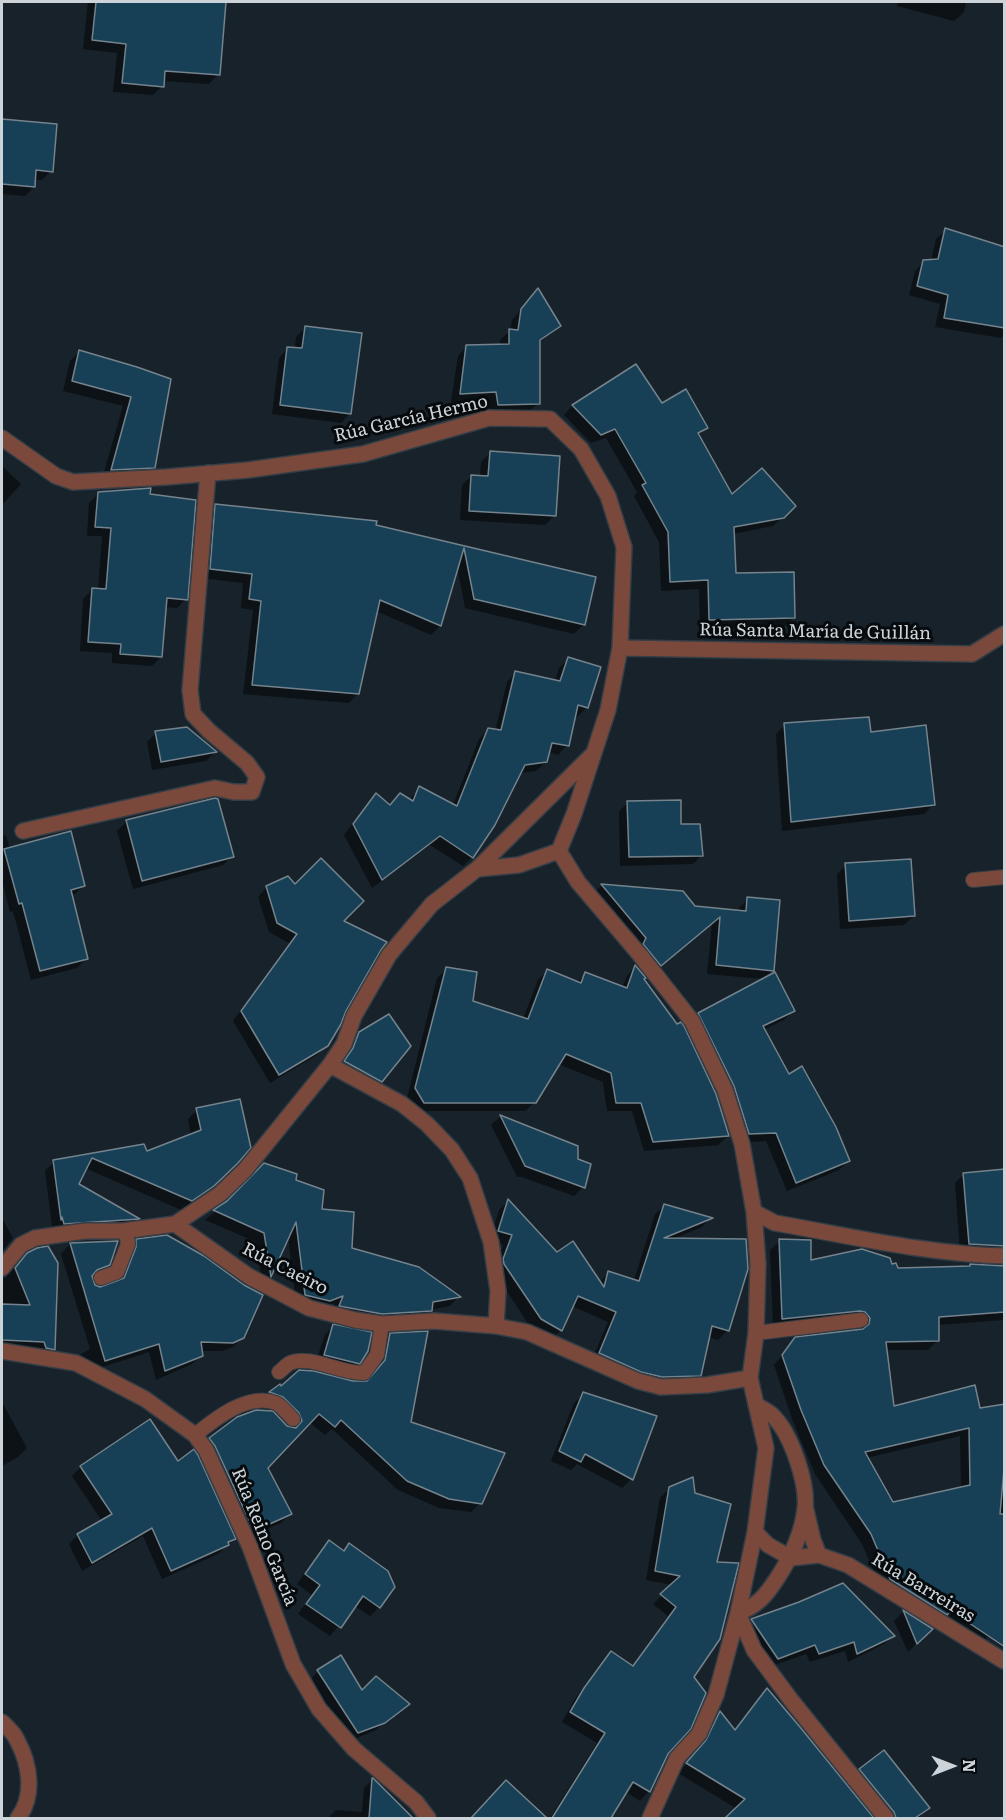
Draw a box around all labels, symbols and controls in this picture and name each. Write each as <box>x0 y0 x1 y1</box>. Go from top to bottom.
street label: Rúa García Hermo <box>332 391 490 447</box>
street label: Rúa Santa María de Guillán <box>699 619 931 645</box>
street label: Rúa Caeiro <box>239 1238 331 1300</box>
street label: Rúa Reino García <box>226 1465 302 1609</box>
street label: Rúa Barreiras <box>867 1549 979 1627</box>
north arrow <box>922 1736 982 1796</box>
text: N <box>958 1759 982 1773</box>

